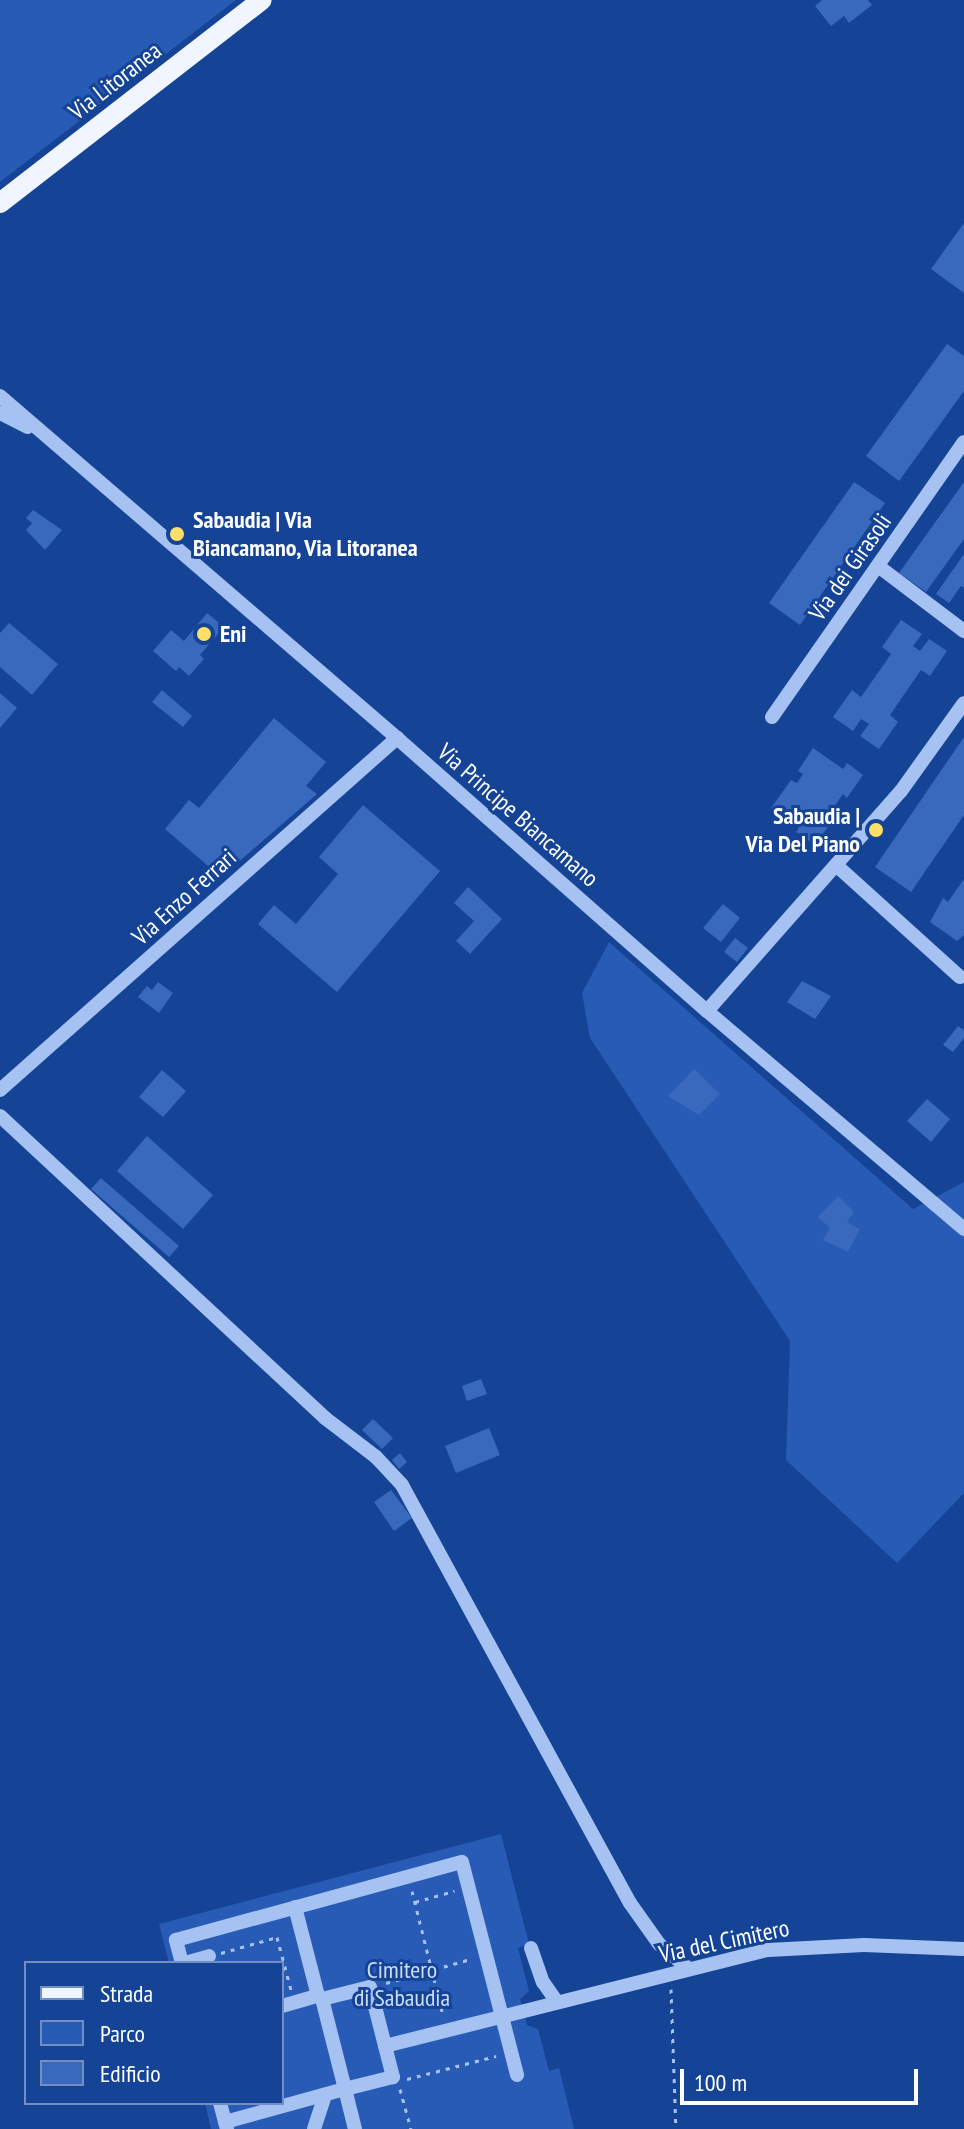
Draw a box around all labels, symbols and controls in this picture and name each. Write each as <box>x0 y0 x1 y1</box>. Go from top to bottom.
street label: Via Litoranea <box>63 36 167 126</box>
place label: Sabaudia | Via Biancamano, Via Litoranea <box>193 506 420 562</box>
street label: Via dei Girasoli <box>803 508 897 626</box>
marker: Sabaudia | Via Biancamano, Via Litoranea <box>168 525 186 543</box>
place label: Eni <box>220 620 246 648</box>
marker: Eni <box>195 625 213 643</box>
street label: Via Principe Biancamano <box>432 737 604 893</box>
place label: Sabaudia | Via Del Piano <box>746 802 860 858</box>
marker: Sabaudia | Via Del Piano <box>867 821 885 839</box>
street label: Via Enzo Ferrari <box>126 843 242 951</box>
street label: Via del Cimitero <box>656 1913 792 1969</box>
park label: Cimitero di Sabaudia <box>354 1956 450 2012</box>
legend <box>24 1961 284 2105</box>
text: Strada <box>100 1978 153 2009</box>
text: Parco <box>100 2018 145 2049</box>
scale bar <box>684 2053 922 2103</box>
text: Edificio <box>100 2058 161 2089</box>
text: 100 m <box>694 2067 747 2098</box>

